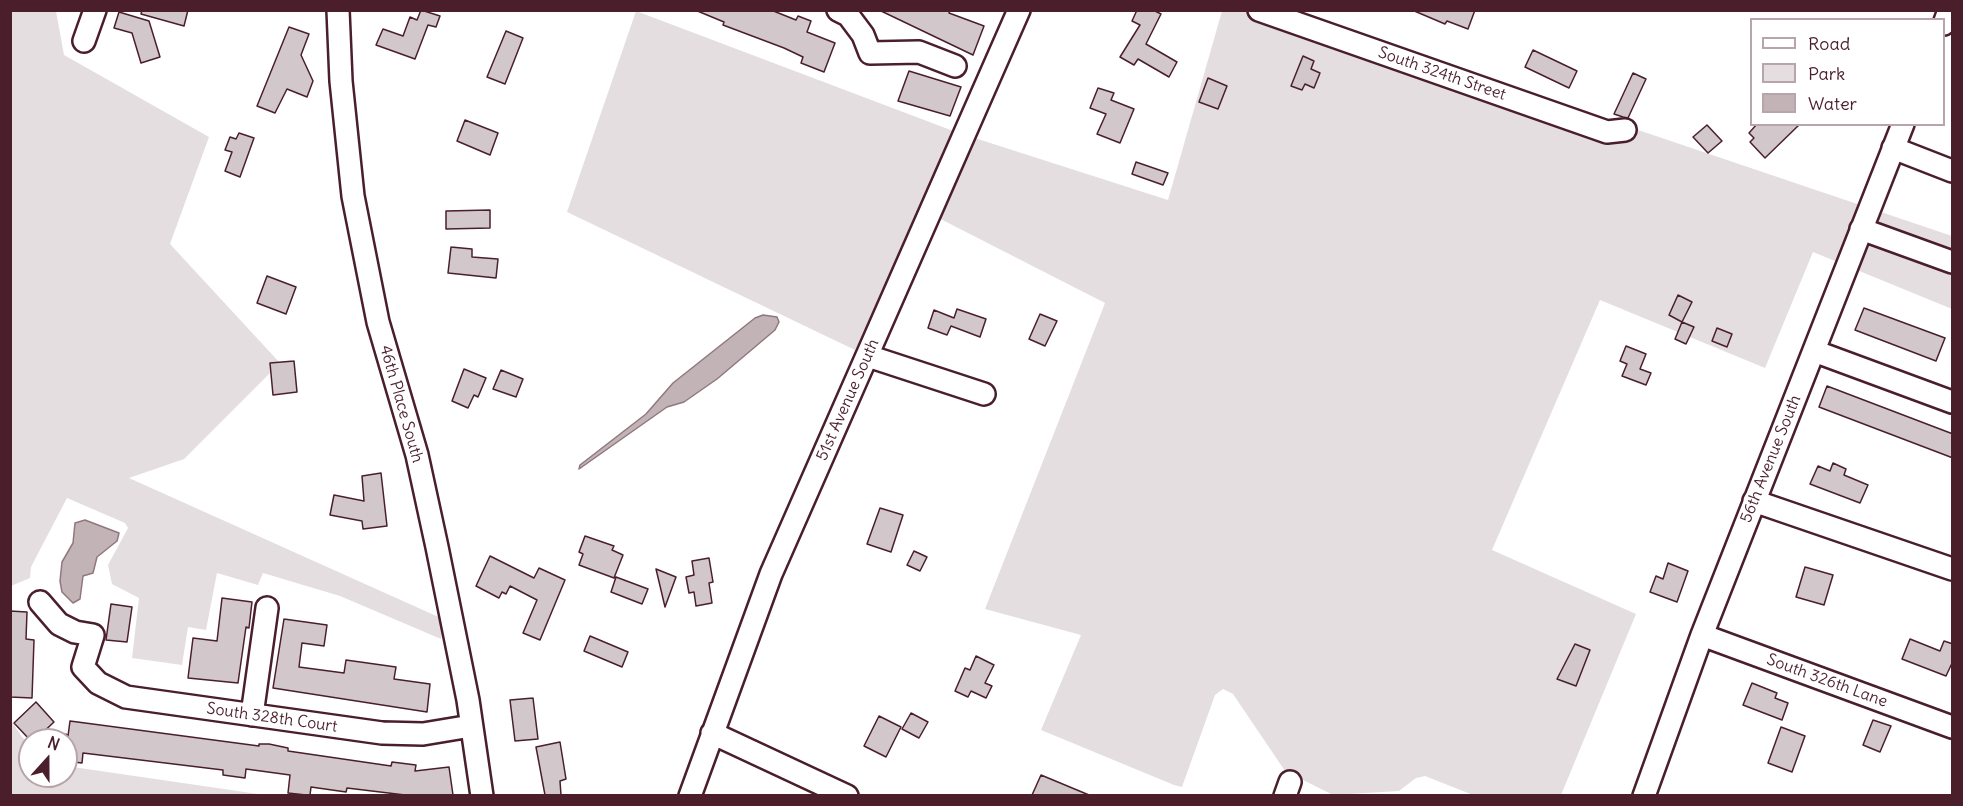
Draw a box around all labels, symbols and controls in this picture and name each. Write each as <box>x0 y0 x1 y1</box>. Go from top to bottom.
legend <box>1750 18 1945 126</box>
text: Road <box>1808 32 1850 55</box>
street label: South 324th Street <box>1376 43 1508 105</box>
text: Park <box>1808 62 1845 85</box>
text: Water <box>1808 92 1857 115</box>
street label: 51st Avenue South <box>813 336 883 464</box>
street label: 46th Place South <box>375 343 427 465</box>
street label: 56th Avenue South <box>1737 392 1805 526</box>
street label: South 326th Lane <box>1764 650 1890 712</box>
street label: South 328th Court <box>205 699 339 737</box>
north arrow <box>18 728 78 788</box>
text: N <box>45 732 62 754</box>

